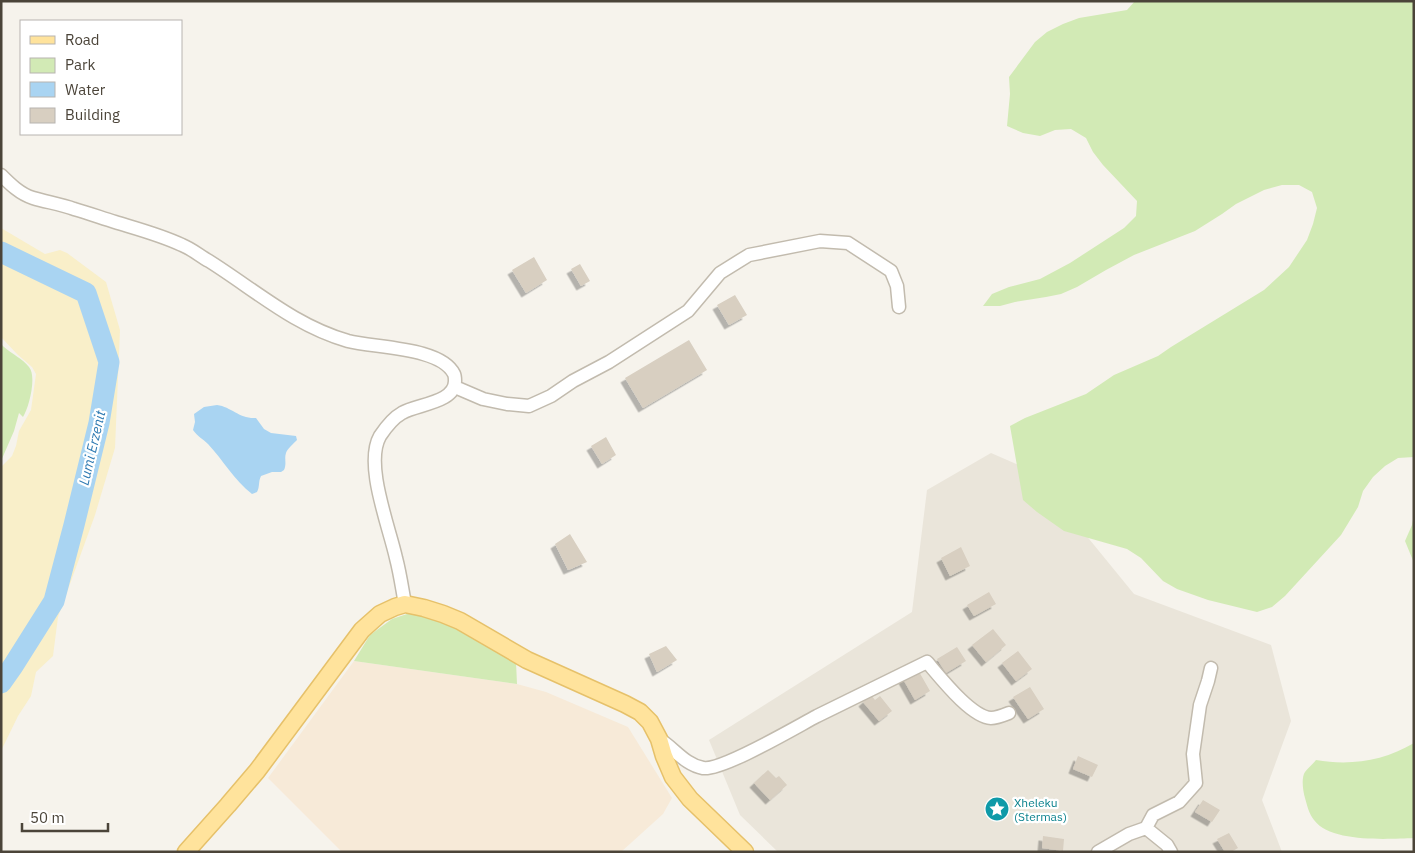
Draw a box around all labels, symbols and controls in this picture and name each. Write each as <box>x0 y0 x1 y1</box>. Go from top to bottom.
legend <box>20 20 182 135</box>
text: Road <box>65 30 100 49</box>
text: Park <box>65 55 95 74</box>
text: Water <box>65 80 106 99</box>
text: Building <box>65 105 120 124</box>
water label: Lumi Erzenit <box>75 409 109 487</box>
place label: Xheleku (Stermas) <box>1014 795 1067 824</box>
place icon: Xheleku (Stermas) <box>984 796 1010 822</box>
scale bar <box>22 800 109 832</box>
text: 50 m <box>30 808 65 827</box>

